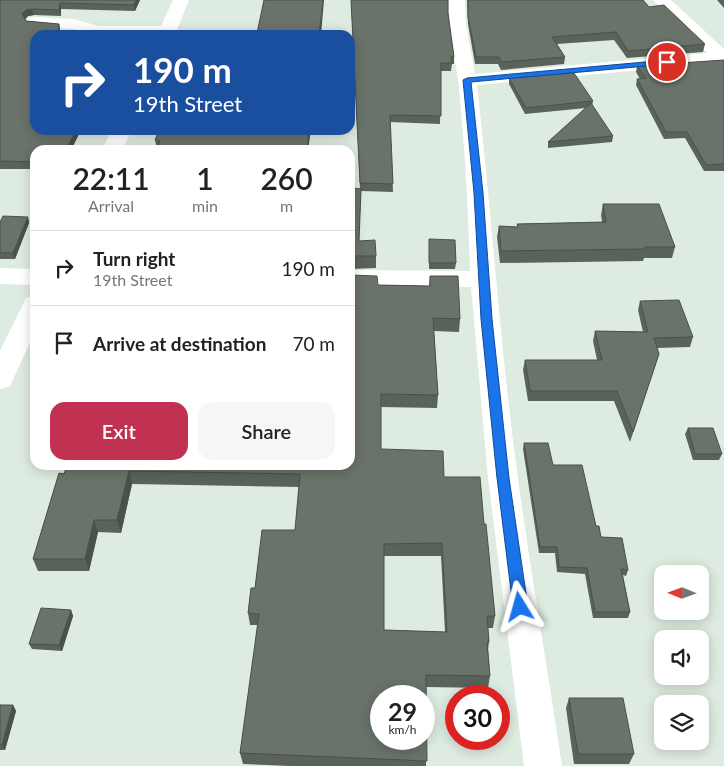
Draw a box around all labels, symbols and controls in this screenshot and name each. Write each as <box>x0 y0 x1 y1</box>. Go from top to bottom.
pin <box>646 41 688 83</box>
text: 190 m <box>133 48 232 90</box>
icon: arrive <box>653 48 681 76</box>
icon: right <box>50 50 115 115</box>
text: 19th Street <box>133 90 242 117</box>
text: 22:11 <box>72 160 150 196</box>
text: 1 <box>196 160 214 196</box>
text: 260 <box>260 160 313 196</box>
text: Arrival <box>88 196 134 215</box>
text: min <box>192 196 218 215</box>
text: m <box>280 196 293 215</box>
text: Turn right <box>93 247 175 270</box>
icon: right <box>50 254 78 282</box>
text: 190 m <box>281 257 335 280</box>
text: 19th Street <box>93 270 172 289</box>
icon: arrive <box>50 329 78 357</box>
text: Arrive at destination <box>93 332 266 355</box>
text: 70 m <box>292 332 335 355</box>
button: Exit <box>50 402 188 460</box>
button: Share <box>198 402 335 460</box>
north arrow <box>654 565 709 620</box>
map controls <box>654 565 709 750</box>
position arrow <box>493 580 545 632</box>
button: sound <box>654 630 709 685</box>
speed limit sign: 30 <box>445 685 510 750</box>
button: layers <box>654 695 709 750</box>
text: 29 <box>388 696 417 726</box>
text: km/h <box>388 722 417 737</box>

